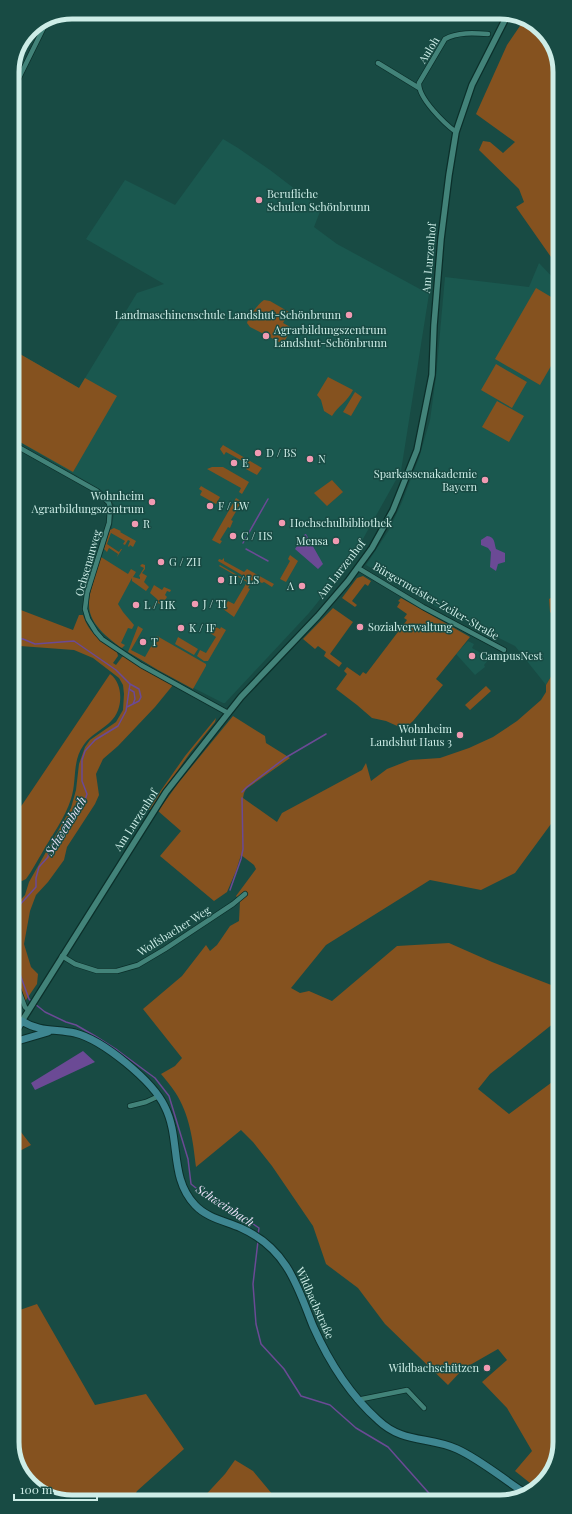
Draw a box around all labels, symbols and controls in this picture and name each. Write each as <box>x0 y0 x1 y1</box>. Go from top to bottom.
street label: Auloh <box>414 33 443 67</box>
place label: Berufliche Schulen Schönbrunn <box>267 186 370 214</box>
marker: Berufliche Schulen Schönbrunn <box>254 195 264 205</box>
street label: Am Lurzenhof <box>418 221 439 295</box>
place label: Landmaschinenschule Landshut-Schönbrunn <box>115 307 341 322</box>
marker: Landmaschinenschule Landshut-Schönbrunn <box>344 310 354 320</box>
place label: Agrarbildungszentrum Landshut-Schönbrunn <box>273 322 387 350</box>
marker: Agrarbildungszentrum Landshut-Schönbrunn <box>261 331 271 341</box>
place label: D / BS <box>266 445 296 460</box>
marker: D / BS <box>253 448 263 458</box>
place label: N <box>318 451 326 466</box>
marker: N <box>305 454 315 464</box>
place label: E <box>242 455 249 470</box>
marker: E <box>229 458 239 468</box>
place label: Sparkassenakademie Bayern <box>374 466 477 494</box>
marker: Sparkassenakademie Bayern <box>480 475 490 485</box>
place label: Wohnheim Agrarbildungszentrum <box>31 488 144 516</box>
marker: Wohnheim Agrarbildungszentrum <box>147 497 157 507</box>
place label: F / LW <box>218 498 249 513</box>
marker: F / LW <box>205 501 215 511</box>
place label: Hochschulbibliothek <box>290 515 392 530</box>
place label: R <box>143 516 151 531</box>
marker: Hochschulbibliothek <box>277 518 287 528</box>
marker: R <box>130 519 140 529</box>
street label: Ochsenauweg <box>71 528 104 598</box>
place label: C / HS <box>241 528 272 543</box>
marker: C / HS <box>228 531 238 541</box>
place label: Mensa <box>296 533 329 548</box>
street label: Am Lurzenhof <box>312 535 369 602</box>
marker: Mensa <box>331 536 341 546</box>
place label: G / ZH <box>169 554 201 569</box>
marker: G / ZH <box>156 557 166 567</box>
street label: Bürgermeister-Zeiler-Straße <box>370 558 502 643</box>
place label: H / LS <box>229 572 259 587</box>
marker: H / LS <box>216 575 226 585</box>
place label: A <box>286 578 294 593</box>
marker: A <box>297 581 307 591</box>
place label: J / TI <box>202 596 227 611</box>
place label: L / HK <box>144 597 176 612</box>
marker: J / TI <box>190 599 200 609</box>
marker: L / HK <box>131 600 141 610</box>
place label: Sozialverwaltung <box>368 619 453 634</box>
place label: K / IF <box>189 620 216 635</box>
marker: Sozialverwaltung <box>355 622 365 632</box>
marker: K / IF <box>176 623 186 633</box>
place label: T <box>151 634 158 649</box>
marker: T <box>138 637 148 647</box>
place label: CampusNest <box>480 648 542 663</box>
marker: CampusNest <box>467 651 477 661</box>
place label: Wohnheim Landshut Haus 3 <box>370 721 452 749</box>
marker: Wohnheim Landshut Haus 3 <box>455 730 465 740</box>
street label: Am Lurzenhof <box>109 785 162 854</box>
water label: Schweinbach <box>40 793 89 859</box>
street label: Wolfsbacher Weg <box>134 902 213 960</box>
water label: Schweinbach <box>193 1180 258 1230</box>
street label: Wildbachstraße <box>293 1264 338 1341</box>
place label: Wildbachschützen <box>388 1360 479 1375</box>
marker: Wildbachschützen <box>482 1363 492 1373</box>
scale bar <box>14 1476 97 1502</box>
text: 100 m <box>20 1481 53 1497</box>

